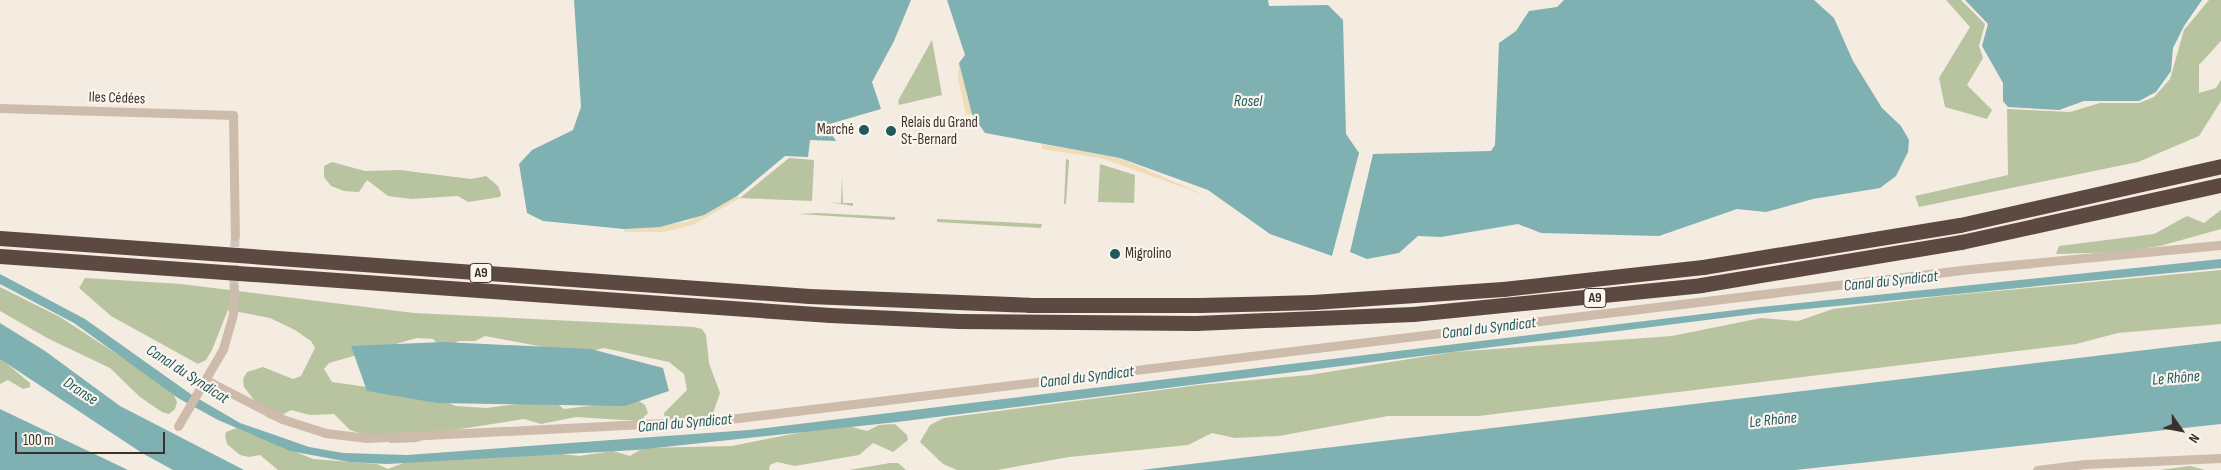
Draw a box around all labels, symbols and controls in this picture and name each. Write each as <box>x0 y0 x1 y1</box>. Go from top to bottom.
street label: Iles Cédées <box>88 88 146 108</box>
water label: Rosel <box>1234 92 1262 112</box>
place label: Relais du Grand St-Bernard <box>901 113 978 148</box>
place label: Marché <box>817 121 854 139</box>
marker: Marché <box>858 124 870 136</box>
marker: Relais du Grand St-Bernard <box>885 125 897 137</box>
place label: Migrolino <box>1125 245 1172 263</box>
marker: Migrolino <box>1109 248 1121 260</box>
road number: A9 <box>468 262 494 284</box>
water label: Canal du Syndicat <box>1843 268 1939 296</box>
road number: A9 <box>1582 286 1608 310</box>
water label: Canal du Syndicat <box>1441 314 1537 344</box>
water label: Canal du Syndicat <box>142 341 232 409</box>
water label: Canal du Syndicat <box>1039 363 1135 393</box>
water label: Le Rhône <box>2151 367 2201 391</box>
water label: Dranse <box>59 374 101 410</box>
north arrow <box>2156 405 2206 455</box>
water label: Le Rhône <box>1748 409 1798 433</box>
water label: Canal du Syndicat <box>637 410 733 438</box>
scale bar <box>18 422 168 454</box>
text: 100 m <box>23 431 54 450</box>
text: N <box>2185 431 2203 446</box>

